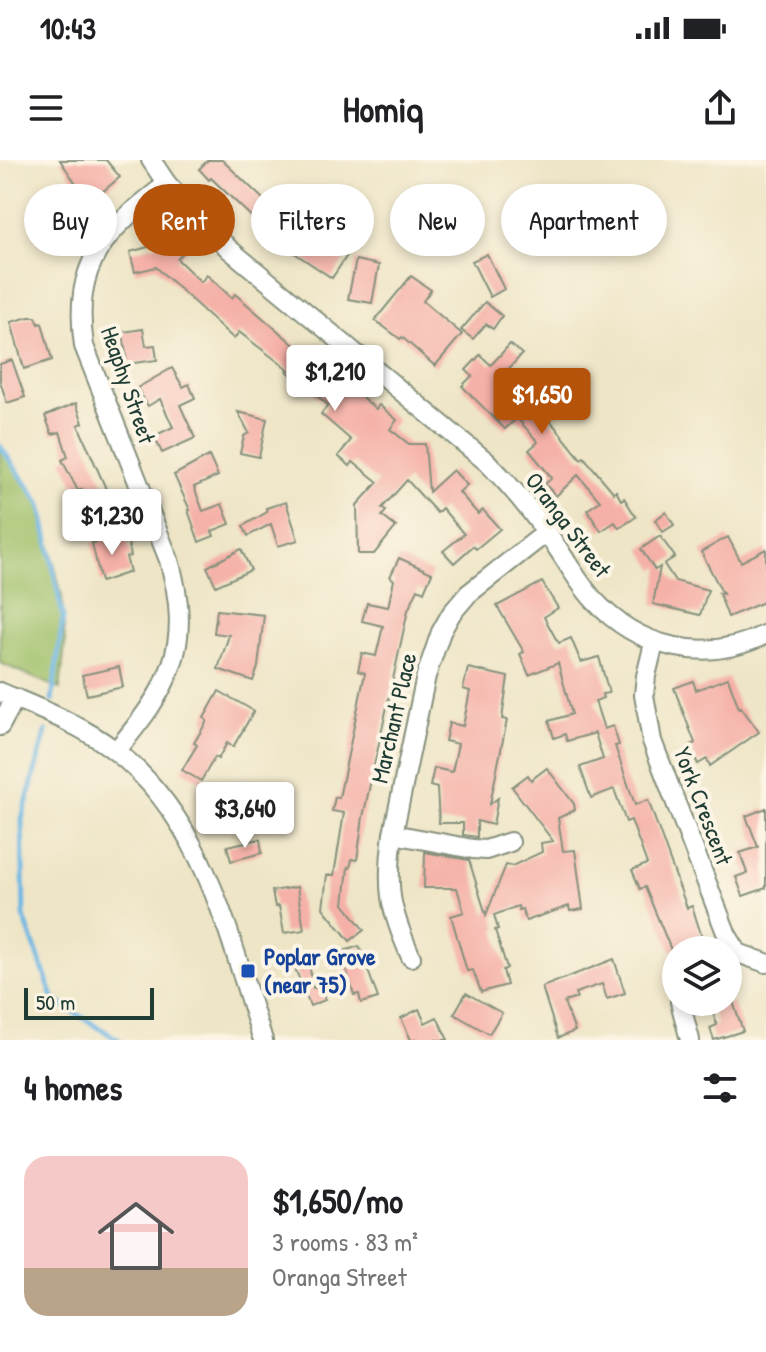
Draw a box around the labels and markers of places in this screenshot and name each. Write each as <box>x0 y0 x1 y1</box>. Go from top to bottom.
pin: $1,210 <box>270 345 400 413</box>
pin: $1,650 <box>477 368 607 436</box>
pin: $1,230 <box>47 489 177 557</box>
pin: $3,640 <box>180 782 310 850</box>
place label: Poplar Grove (near 75) <box>264 940 376 1000</box>
marker: Poplar Grove (near 75) <box>239 962 257 980</box>

